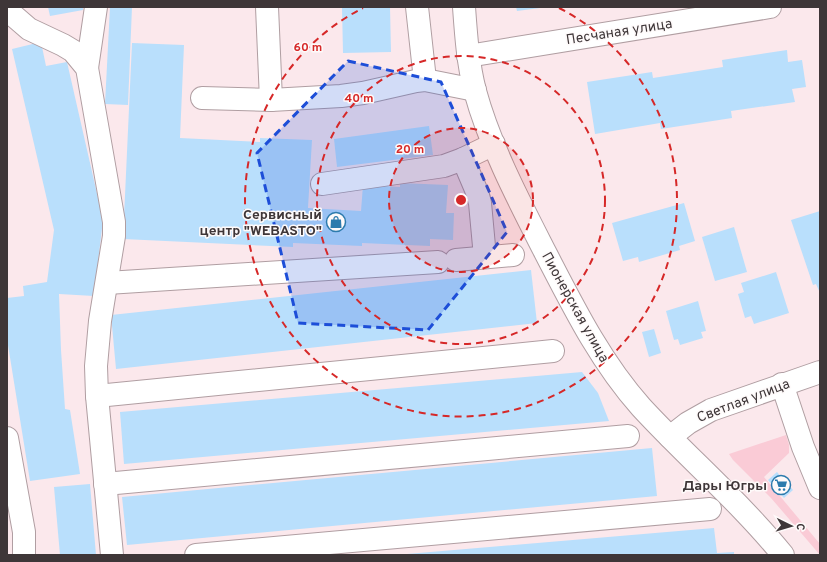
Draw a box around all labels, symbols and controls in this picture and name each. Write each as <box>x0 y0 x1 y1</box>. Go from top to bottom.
street label: Песчаная улица <box>565 16 674 49</box>
text: 60 m <box>294 40 322 56</box>
text: 40 m <box>344 91 374 107</box>
text: 20 m <box>396 142 424 158</box>
centre of rings <box>454 193 468 207</box>
place label: Сервисный центр "WEBASTO" <box>200 207 322 240</box>
shop icon: Сервисный центр "WEBASTO" <box>325 211 347 233</box>
street label: Пионерская улица <box>537 250 612 366</box>
street label: Светлая улица <box>695 376 792 427</box>
supermarket icon: Дары Югры <box>770 474 792 496</box>
place label: Дары Югры <box>682 478 767 495</box>
north arrow <box>771 506 811 546</box>
text: С <box>793 523 807 531</box>

